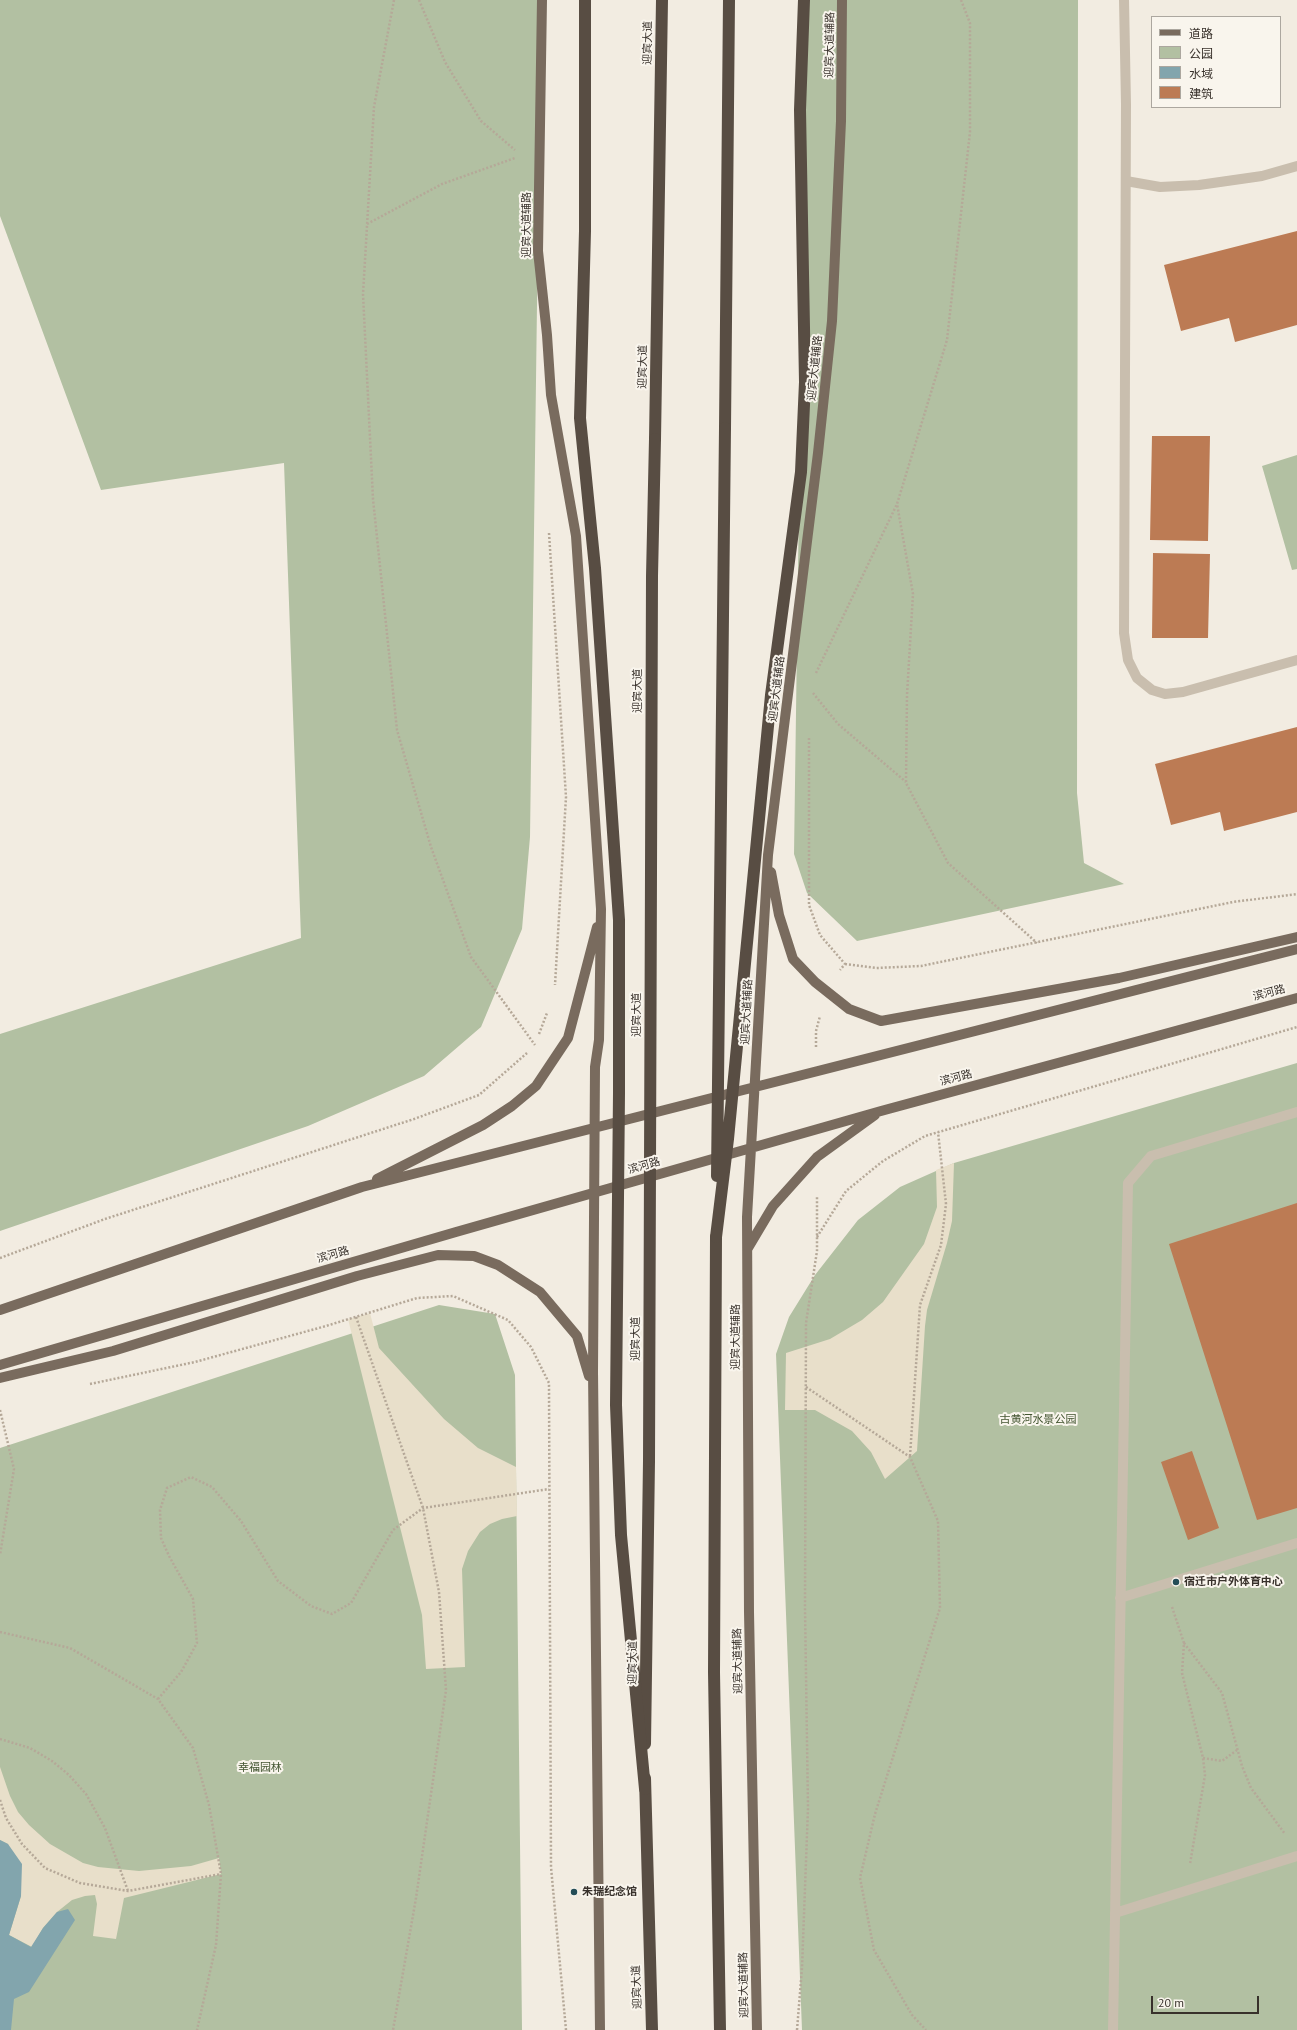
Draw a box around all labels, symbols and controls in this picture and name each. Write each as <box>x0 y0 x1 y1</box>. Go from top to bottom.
street label: 迎宾大道辅路 <box>823 12 837 78</box>
legend <box>1151 16 1281 108</box>
street label: 迎宾大道 <box>641 21 655 65</box>
text: 道路 <box>1189 26 1213 41</box>
text: 公园 <box>1189 46 1213 61</box>
text: 水域 <box>1189 66 1213 81</box>
text: 建筑 <box>1189 86 1213 101</box>
street label: 迎宾大道辅路 <box>520 192 534 258</box>
street label: 迎宾大道辅路 <box>805 334 825 402</box>
street label: 迎宾大道 <box>636 345 650 389</box>
street label: 迎宾大道辅路 <box>766 655 788 723</box>
street label: 迎宾大道 <box>631 669 645 713</box>
street label: 迎宾大道辅路 <box>739 979 755 1045</box>
street label: 滨河路 <box>1251 982 1287 1004</box>
street label: 迎宾大道 <box>630 993 644 1037</box>
street label: 滨河路 <box>938 1067 974 1089</box>
street label: 滨河路 <box>626 1155 662 1177</box>
street label: 滨河路 <box>315 1244 351 1266</box>
street label: 迎宾大道辅路 <box>729 1304 743 1370</box>
street label: 迎宾大道 <box>629 1317 643 1361</box>
park label: 古黄河水景公园 <box>1000 1413 1076 1427</box>
place label: 宿迁市户外体育中心 <box>1184 1575 1283 1589</box>
marker: 宿迁市户外体育中心 <box>1171 1577 1181 1587</box>
street label: 迎宾大道辅路 <box>731 1628 745 1694</box>
street label: 迎宾大道 <box>626 1641 640 1685</box>
park label: 幸福园林 <box>238 1761 282 1775</box>
place label: 朱瑞纪念馆 <box>582 1885 637 1899</box>
marker: 朱瑞纪念馆 <box>569 1887 579 1897</box>
street label: 迎宾大道辅路 <box>737 1952 751 2018</box>
street label: 迎宾大道 <box>630 1965 644 2009</box>
scale bar <box>1153 1988 1261 2014</box>
text: 20 m <box>1158 1995 1184 2010</box>

